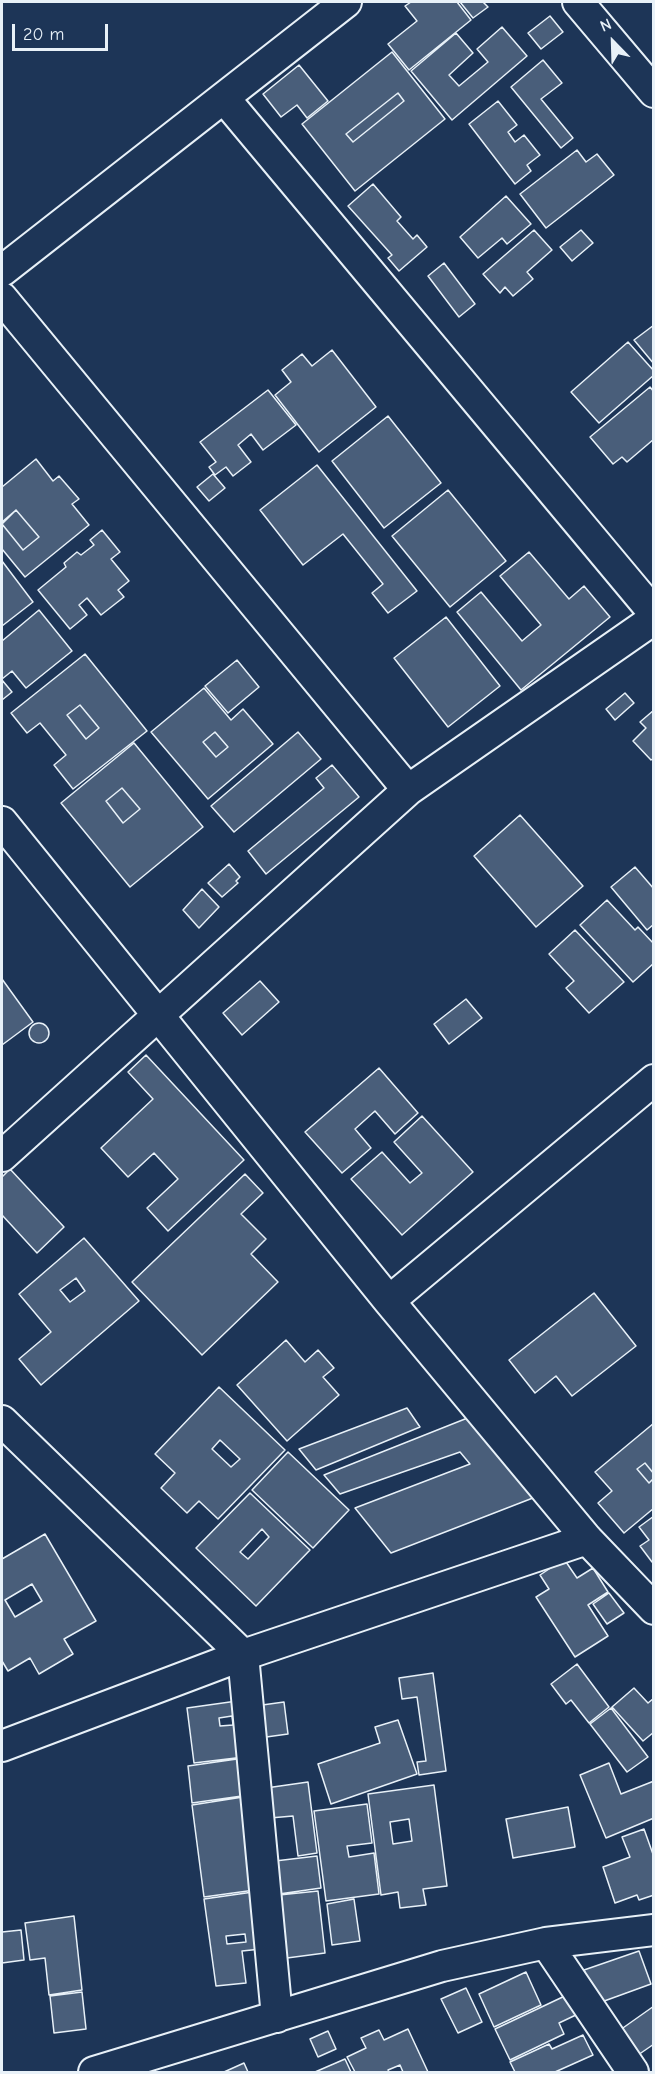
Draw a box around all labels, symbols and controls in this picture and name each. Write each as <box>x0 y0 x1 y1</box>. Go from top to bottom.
scale bar <box>15 12 111 50</box>
north arrow <box>583 12 643 72</box>
text: N <box>598 15 614 36</box>
text: 20 m <box>23 24 64 45</box>

